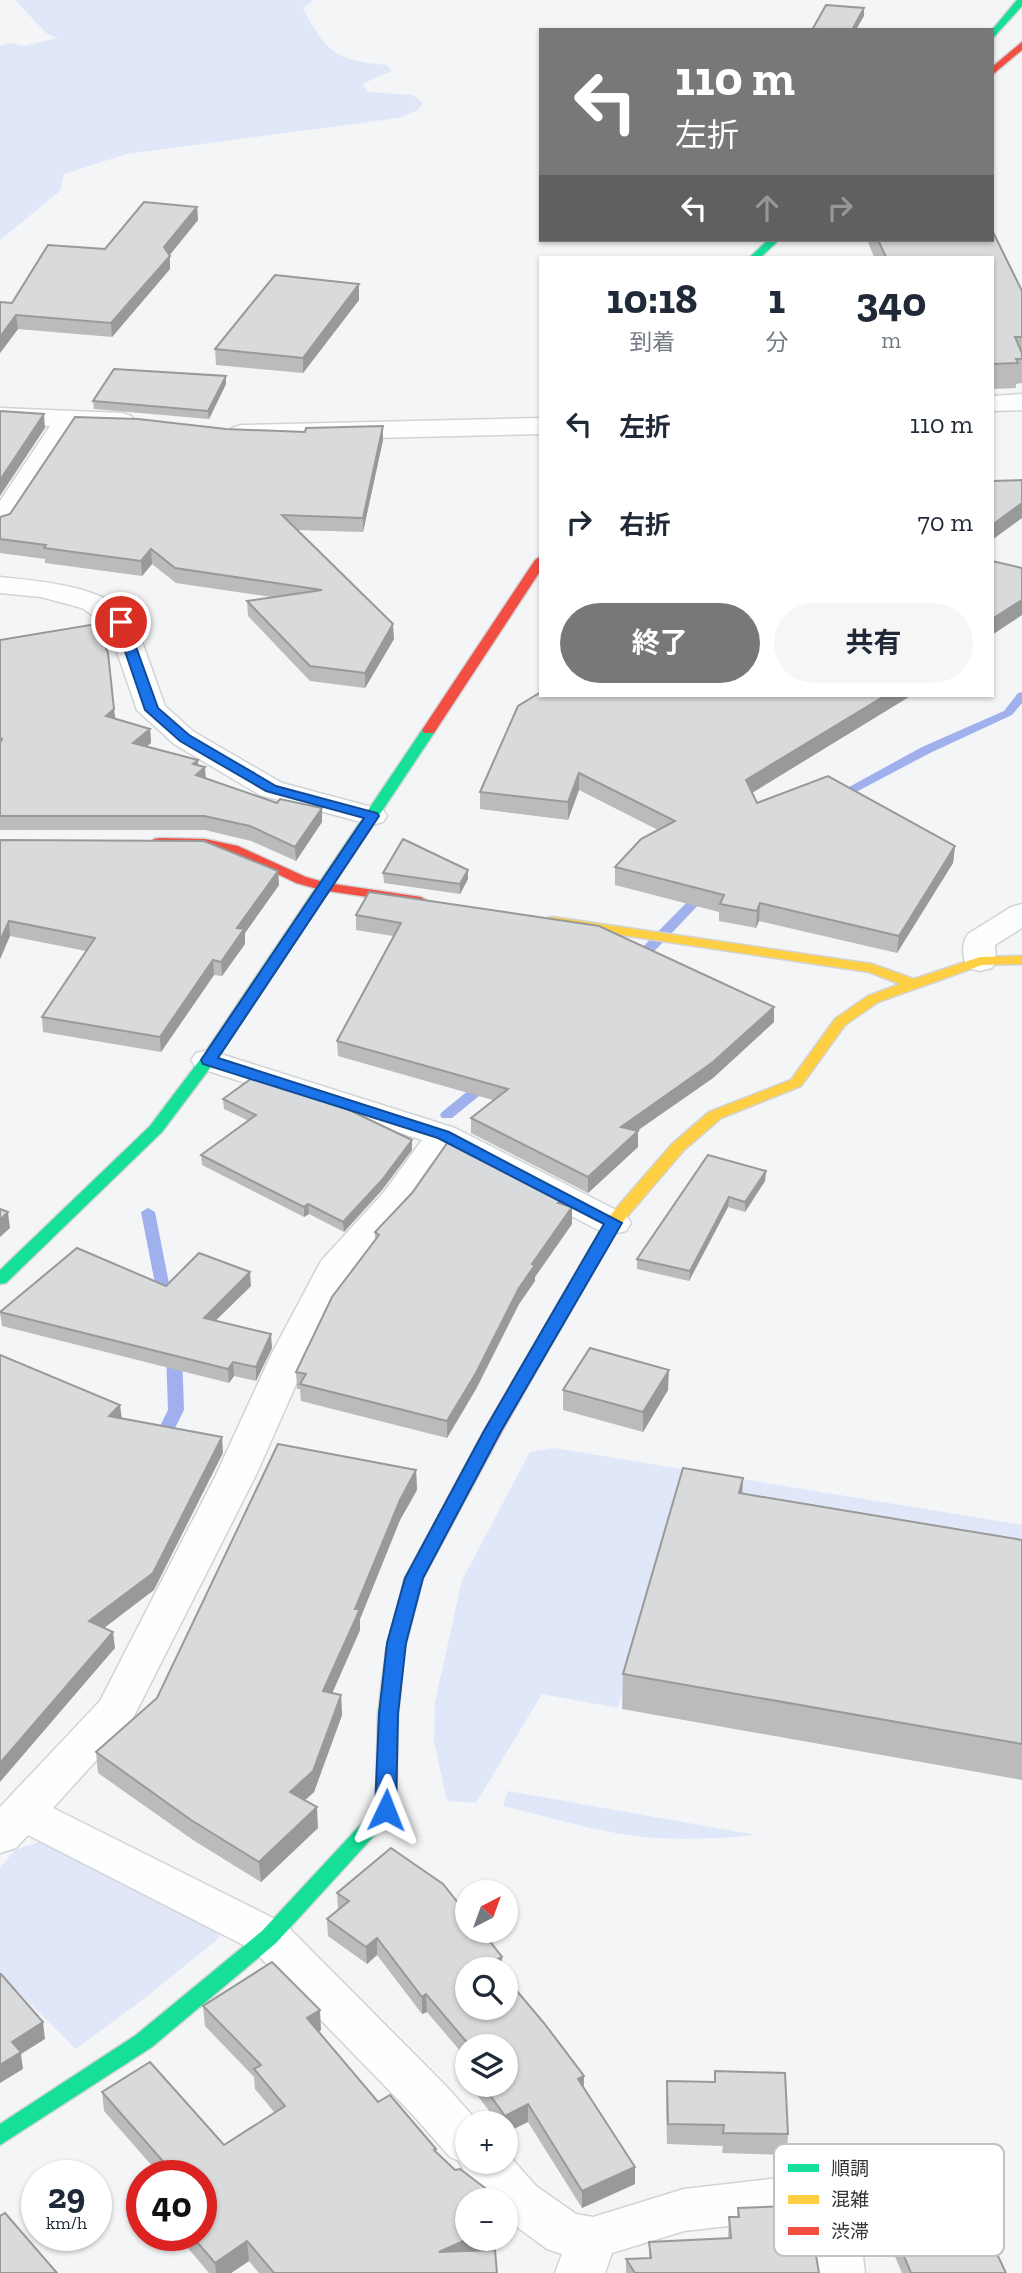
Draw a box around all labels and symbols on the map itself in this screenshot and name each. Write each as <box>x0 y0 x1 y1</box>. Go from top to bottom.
pin <box>91 592 151 652</box>
position arrow <box>349 1773 423 1847</box>
north arrow <box>455 1880 518 1942</box>
legend <box>774 2144 1004 2256</box>
text: 順調 <box>831 2157 869 2180</box>
speed limit sign: 40 <box>126 2160 217 2251</box>
text: 混雑 <box>831 2188 869 2211</box>
text: 渋滞 <box>831 2220 869 2243</box>

